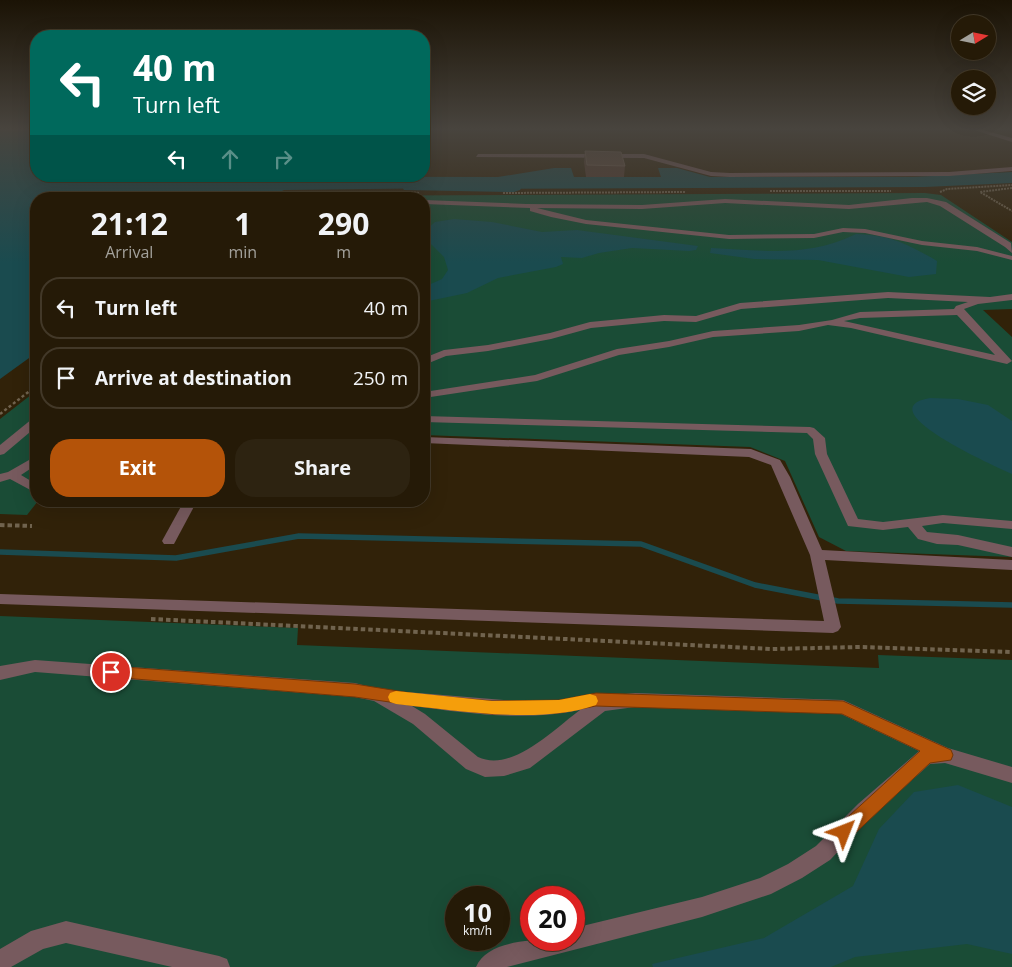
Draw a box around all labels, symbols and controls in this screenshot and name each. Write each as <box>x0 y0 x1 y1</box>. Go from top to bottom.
north arrow <box>951 15 996 60</box>
map controls <box>951 15 996 115</box>
text: 40 m <box>133 44 216 91</box>
icon: left <box>50 50 115 115</box>
button: layers <box>951 70 996 115</box>
text: Turn left <box>133 89 220 119</box>
icon: left <box>163 145 191 173</box>
icon: ahead <box>216 145 244 173</box>
icon: right <box>269 145 297 173</box>
text: 21:12 <box>91 203 168 244</box>
text: 1 <box>234 203 251 244</box>
text: 290 <box>318 203 369 244</box>
text: Arrival <box>105 241 153 263</box>
text: min <box>229 241 257 263</box>
text: m <box>336 241 351 263</box>
icon: left <box>52 294 80 322</box>
text: Turn left <box>95 295 177 321</box>
text: 40 m <box>364 295 408 321</box>
icon: arrive <box>52 364 80 392</box>
text: Arrive at destination <box>95 365 292 391</box>
text: 250 m <box>353 365 408 391</box>
button: Exit <box>50 439 225 497</box>
button: Share <box>235 439 410 497</box>
pin <box>90 651 132 693</box>
icon: arrive <box>97 658 125 686</box>
position arrow <box>817 805 869 857</box>
speed limit sign: 20 <box>520 886 585 951</box>
text: 10 <box>463 895 492 929</box>
text: km/h <box>463 922 492 939</box>

